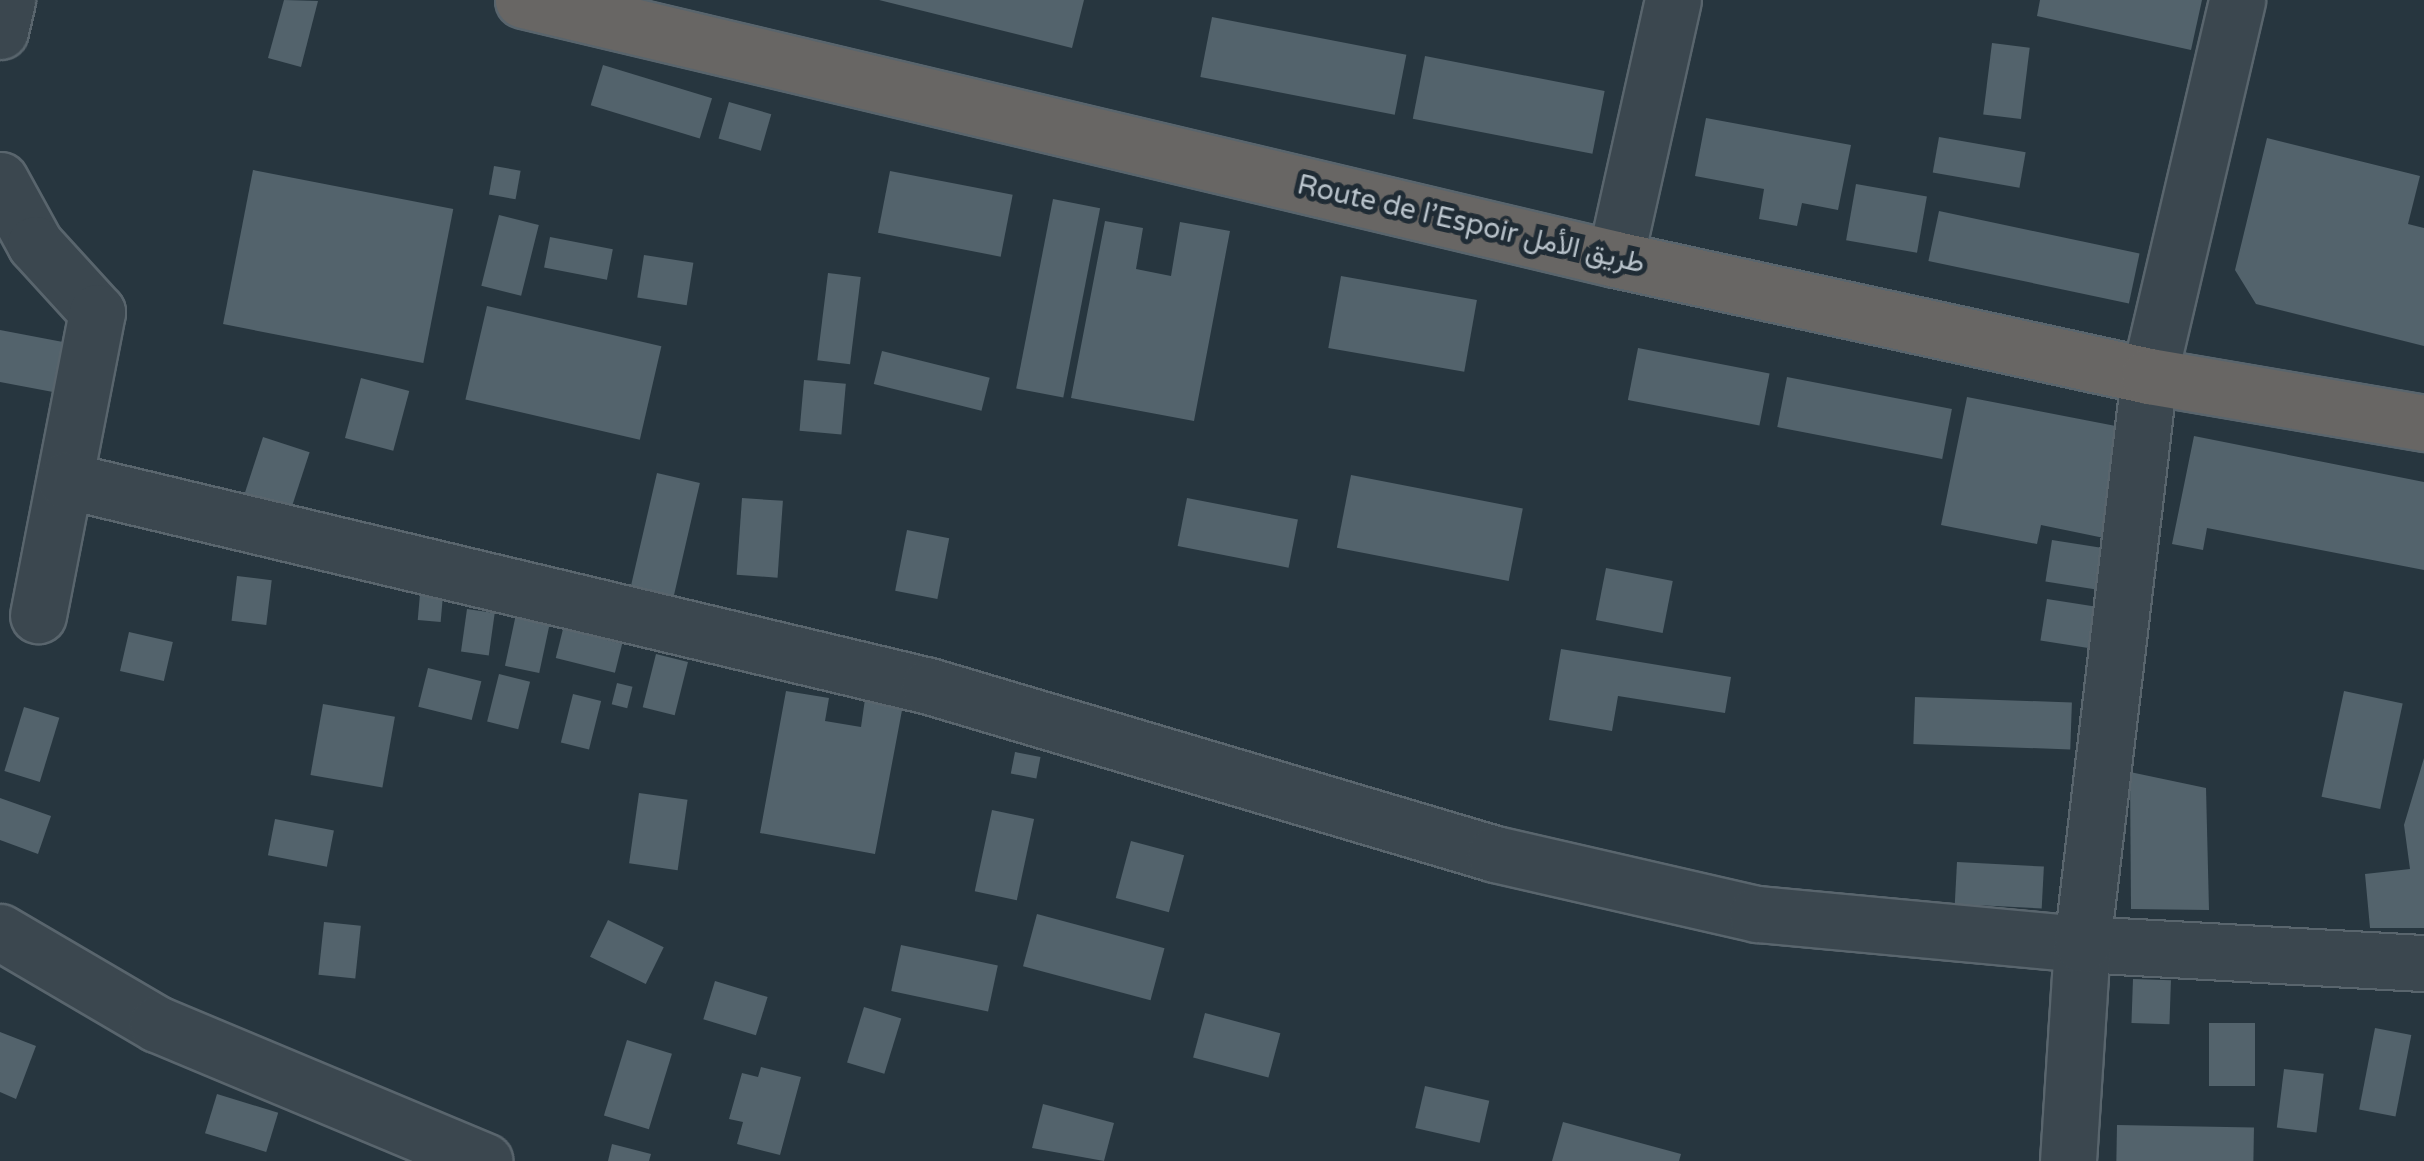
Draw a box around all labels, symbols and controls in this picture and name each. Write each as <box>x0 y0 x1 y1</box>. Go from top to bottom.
street label: Route de l’Espoir طريق الأمل <box>1294 168 1648 280</box>

